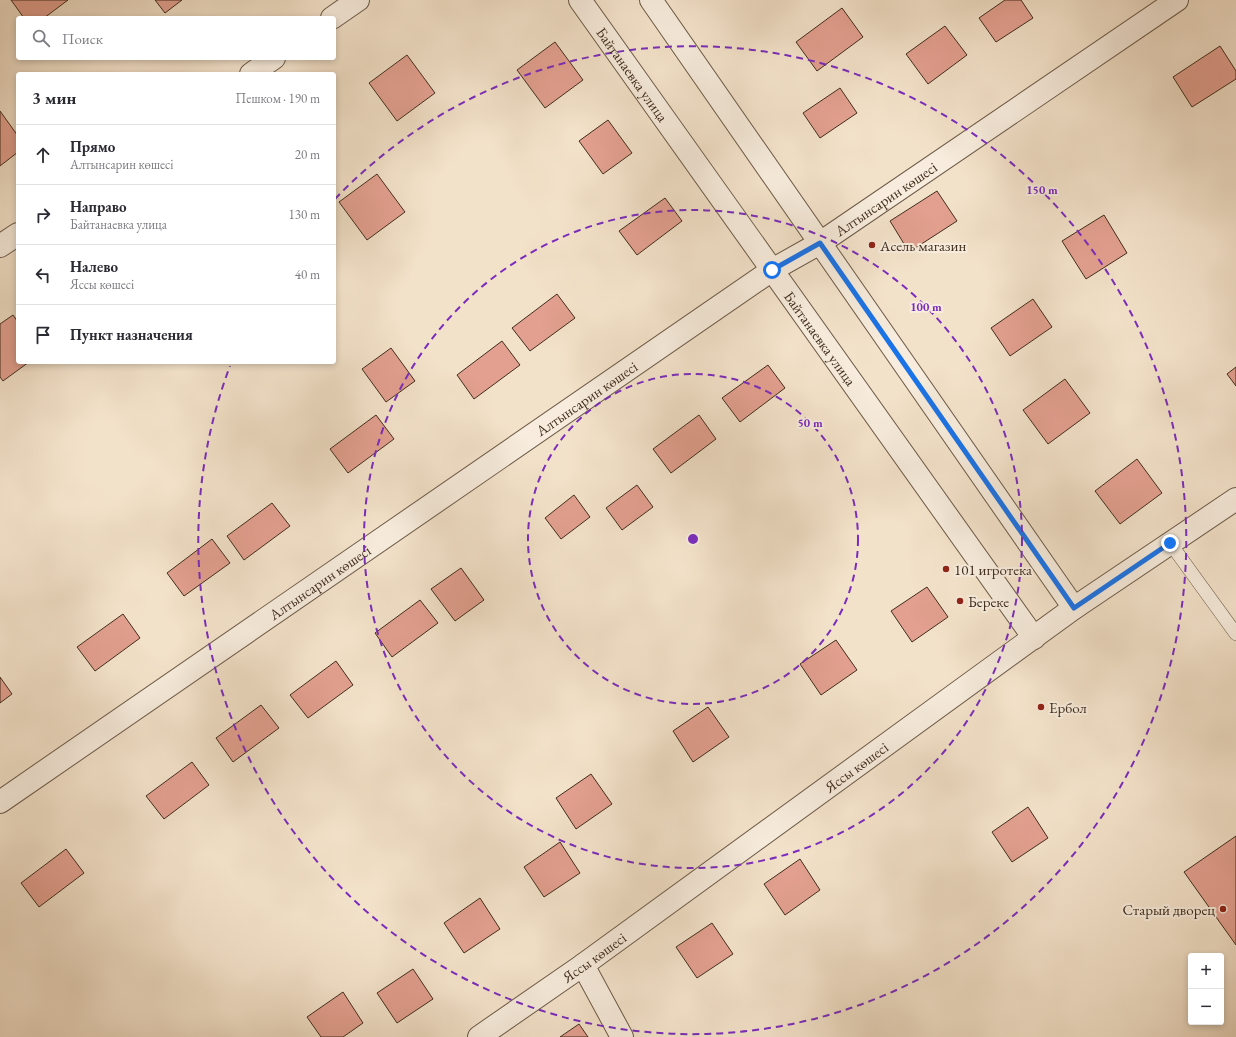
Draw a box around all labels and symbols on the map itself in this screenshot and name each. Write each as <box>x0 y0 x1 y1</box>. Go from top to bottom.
street label: Байтанаевка улица <box>593 23 673 125</box>
street label: Алтынсарин көшесі <box>830 157 941 240</box>
text: 150 m <box>1026 182 1058 198</box>
place label: Асель магазин <box>879 236 966 255</box>
marker: Асель магазин <box>867 240 877 250</box>
route start <box>763 261 781 279</box>
street label: Байтанаевка улица <box>780 287 861 389</box>
text: 100 m <box>910 299 942 315</box>
street label: Алтынсарин көшесі <box>531 356 641 440</box>
text: 50 m <box>797 415 823 431</box>
centre of rings <box>686 532 700 546</box>
route end <box>1161 534 1179 552</box>
street label: Алтынсарин көшесі <box>264 540 374 624</box>
place label: 101 игротека <box>954 560 1032 579</box>
marker: 101 игротека <box>941 564 951 574</box>
place label: Береке <box>968 592 1009 611</box>
marker: Береке <box>955 596 965 606</box>
place label: Ербол <box>1049 698 1087 717</box>
marker: Ербол <box>1036 702 1046 712</box>
street label: Яссы көшесі <box>820 737 892 797</box>
place label: Старый дворец <box>1122 900 1215 919</box>
marker: Старый дворец <box>1218 904 1228 914</box>
street label: Яссы көшесі <box>557 927 630 987</box>

